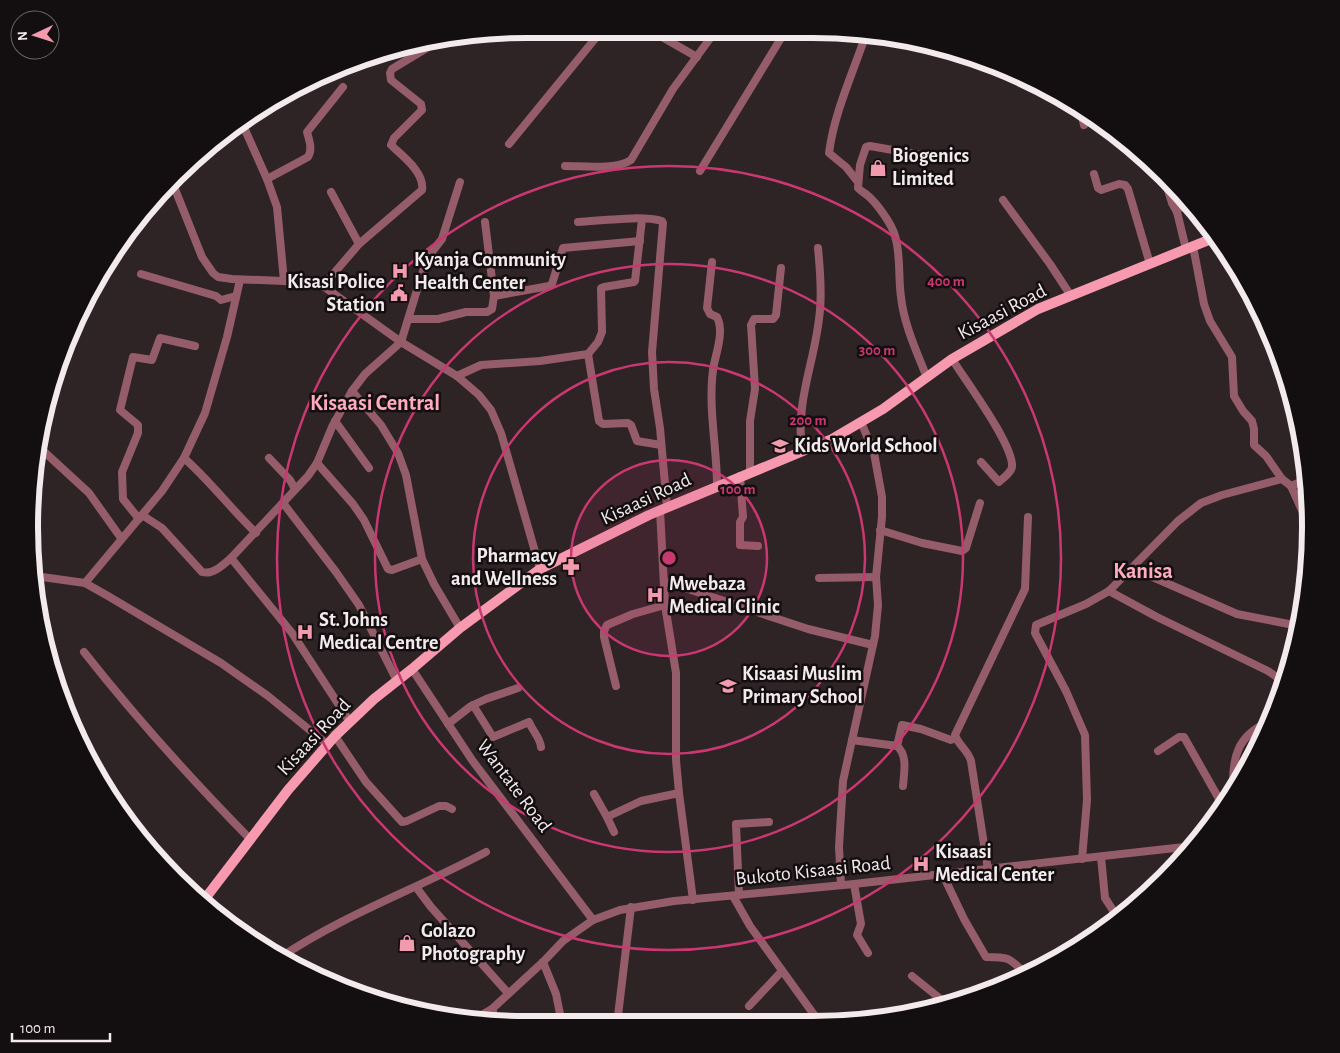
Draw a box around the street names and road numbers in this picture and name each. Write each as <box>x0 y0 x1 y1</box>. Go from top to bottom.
street label: Kisaasi Road <box>954 280 1050 344</box>
street label: Kisaasi Road <box>598 469 694 529</box>
street label: Kisaasi Road <box>274 695 354 779</box>
street label: Wantate Road <box>473 736 555 836</box>
street label: Bukoto Kisaasi Road <box>734 853 892 889</box>

